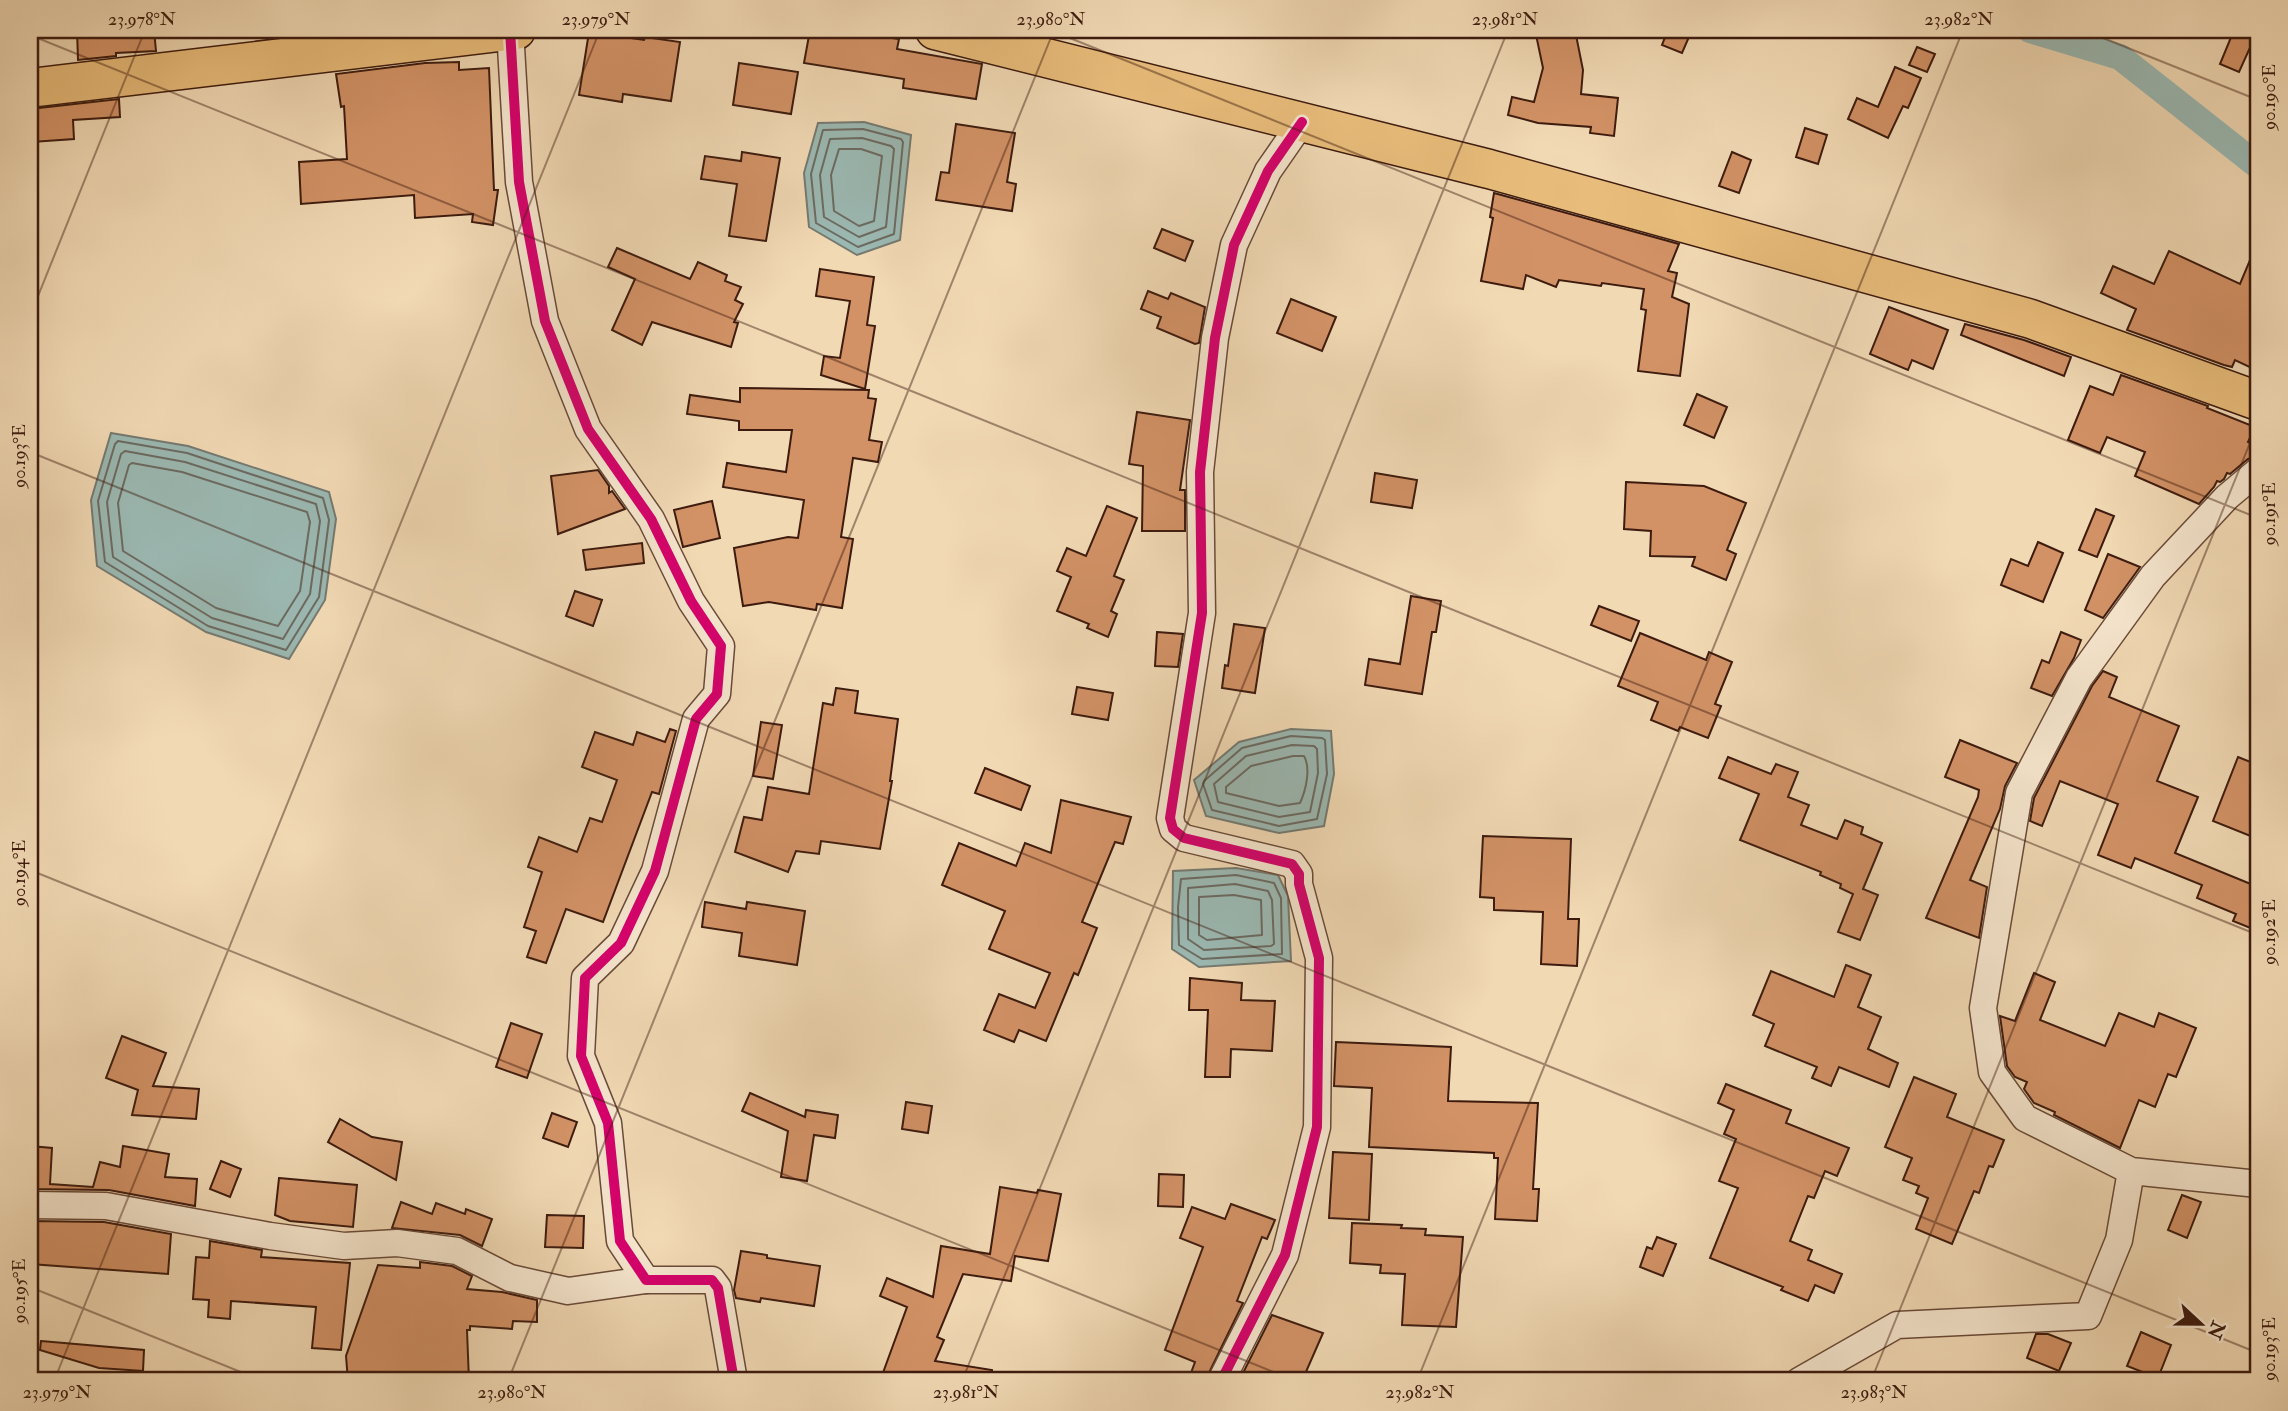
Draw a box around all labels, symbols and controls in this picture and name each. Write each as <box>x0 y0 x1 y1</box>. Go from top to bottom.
text: 23.978°N <box>108 8 176 31</box>
text: 23.979°N <box>562 8 630 31</box>
text: 23.980°N <box>1017 8 1085 31</box>
text: 23.981°N <box>1472 8 1538 31</box>
text: 23.982°N <box>1925 8 1993 31</box>
text: 90.190°E <box>2258 64 2281 132</box>
text: 90.193°E <box>8 424 31 490</box>
text: 90.191°E <box>2258 482 2281 548</box>
text: 90.194°E <box>8 840 31 908</box>
text: 90.192°E <box>2258 899 2281 967</box>
text: 90.195°E <box>8 1259 31 1325</box>
north arrow <box>2166 1288 2236 1358</box>
text: N <box>2201 1317 2231 1343</box>
text: 90.193°E <box>2258 1317 2281 1383</box>
text: 23.979°N <box>23 1381 91 1404</box>
text: 23.980°N <box>478 1381 546 1404</box>
text: 23.981°N <box>933 1381 999 1404</box>
text: 23.982°N <box>1386 1381 1454 1404</box>
text: 23.983°N <box>1841 1381 1907 1404</box>

